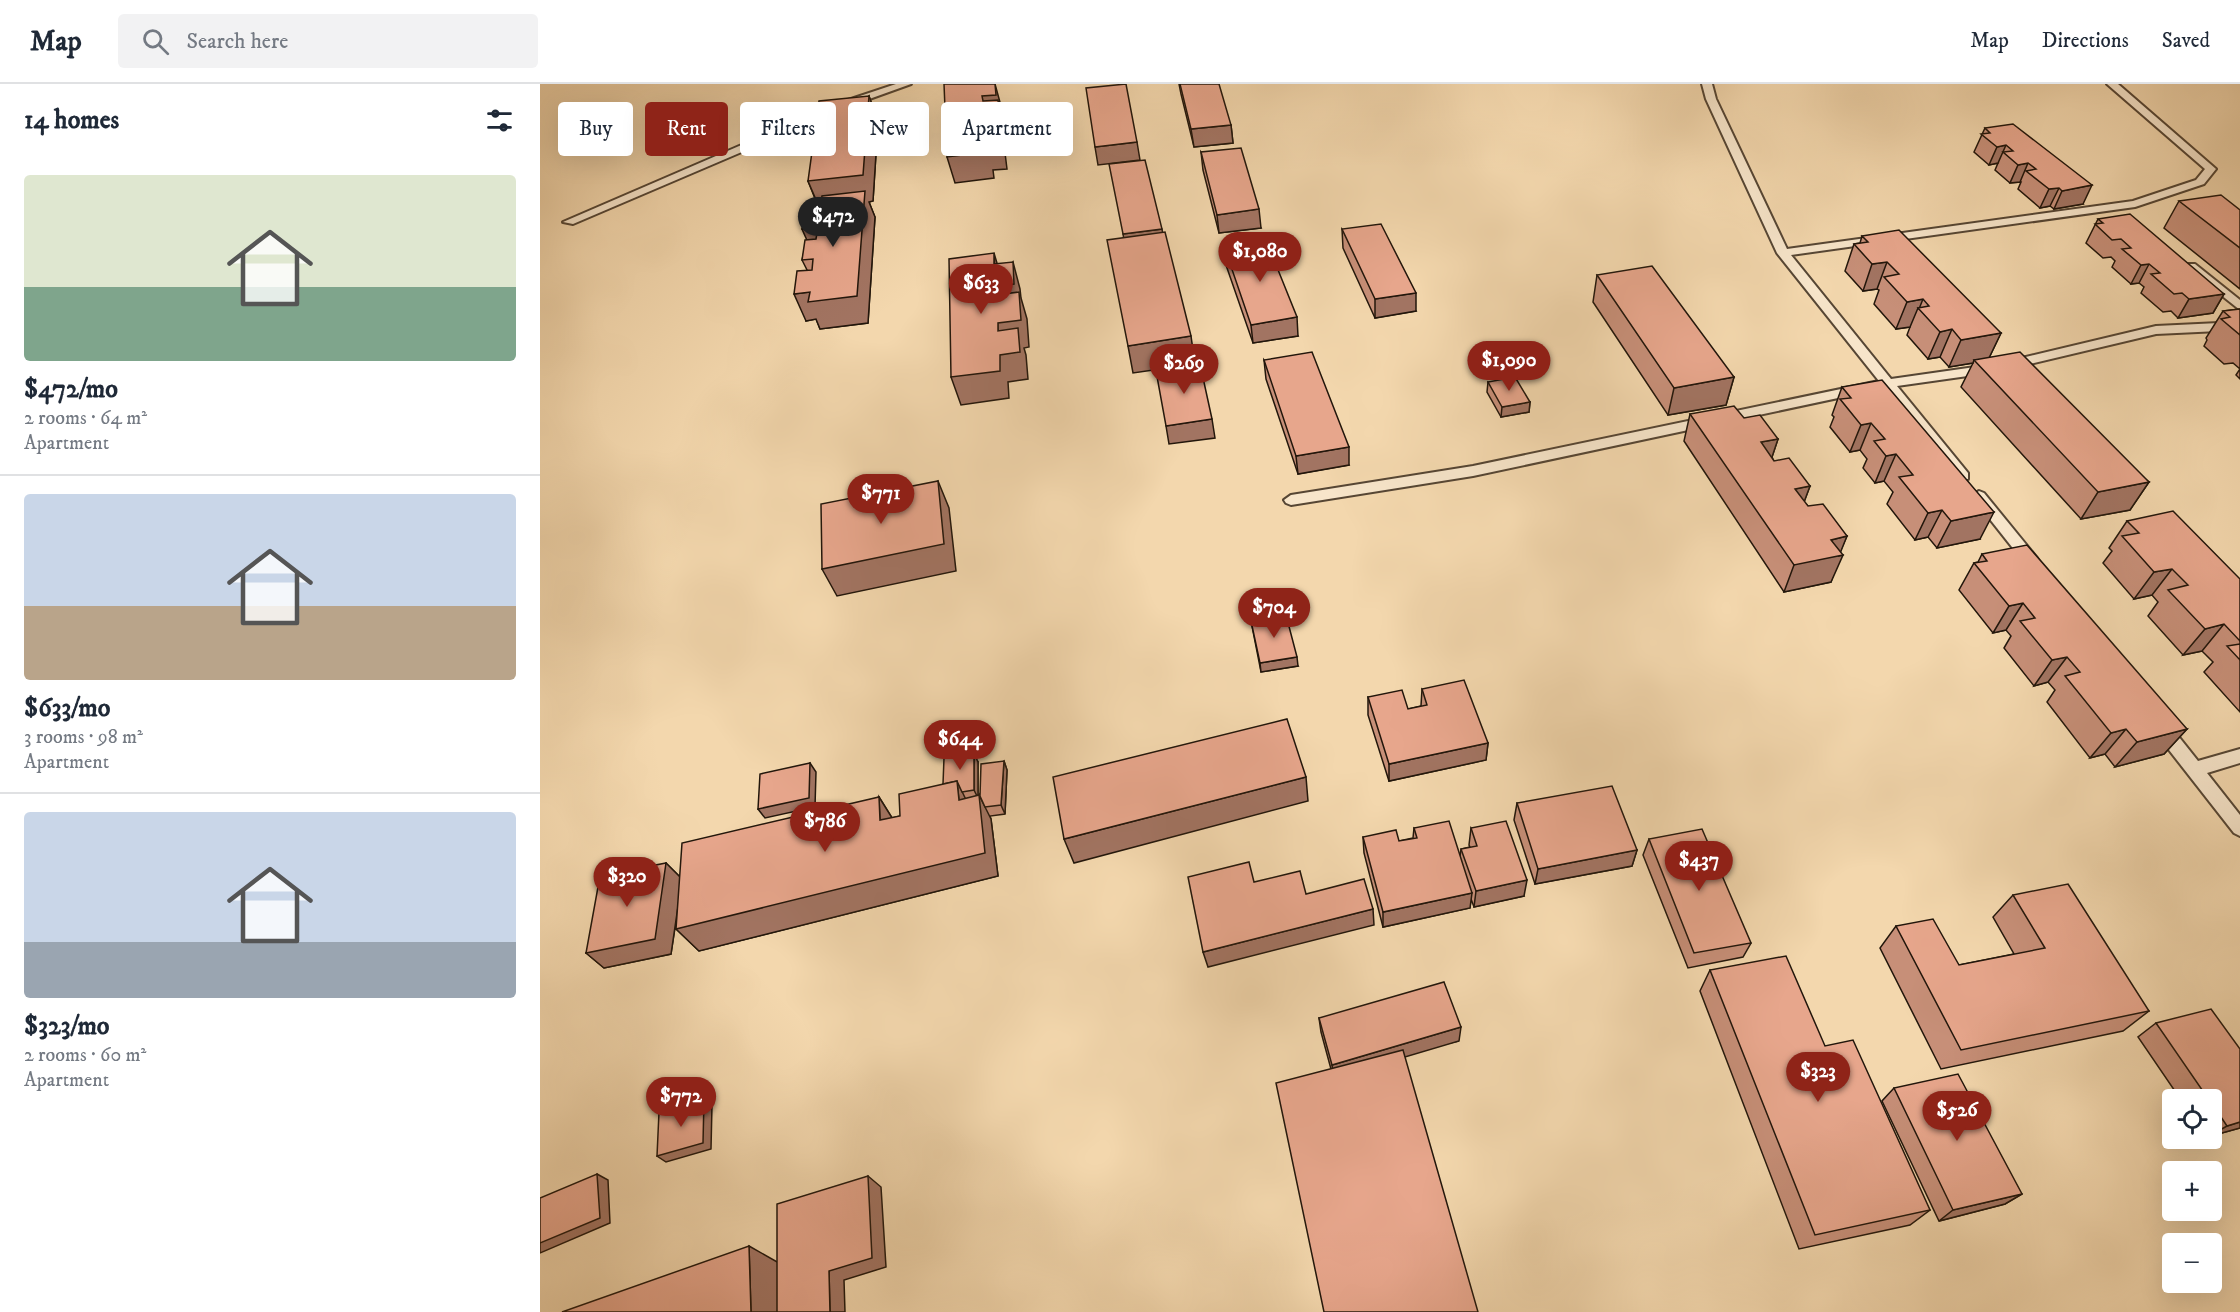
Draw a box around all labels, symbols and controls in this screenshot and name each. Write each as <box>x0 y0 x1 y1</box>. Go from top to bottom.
search box <box>118 14 538 68</box>
text: Map <box>30 24 82 59</box>
icon: search <box>139 25 172 58</box>
text: Search here <box>187 28 288 55</box>
text: Map <box>1970 28 2009 54</box>
text: Directions <box>2042 28 2129 54</box>
text: Saved <box>2162 28 2210 54</box>
chip: Buy <box>558 102 633 156</box>
chip: Rent <box>645 102 728 156</box>
chip: Filters <box>740 102 836 156</box>
chip: New <box>848 102 929 156</box>
chip: Apartment <box>941 102 1073 156</box>
text: 14 homes <box>24 104 119 137</box>
icon: filters <box>483 104 516 137</box>
pin: $472 <box>797 197 869 248</box>
text: $472 <box>812 204 854 229</box>
icon: home <box>216 214 324 322</box>
pin: $1,080 <box>1211 232 1309 283</box>
text: $1,080 <box>1232 239 1288 264</box>
pin: $633 <box>945 264 1017 315</box>
text: $633 <box>963 271 999 296</box>
pin: $1,090 <box>1460 341 1558 392</box>
pin: $269 <box>1148 344 1220 395</box>
text: $1,090 <box>1481 348 1537 373</box>
text: $269 <box>1163 351 1205 376</box>
text: $472/mo <box>24 373 118 406</box>
text: 2 rooms · 64 m² <box>24 406 147 431</box>
text: Apartment <box>24 431 109 456</box>
pin: $771 <box>845 474 917 525</box>
text: $771 <box>861 481 901 506</box>
icon: home <box>216 533 324 641</box>
pin: $704 <box>1238 588 1310 639</box>
text: $704 <box>1252 595 1296 620</box>
text: $633/mo <box>24 692 110 725</box>
pin: $644 <box>924 720 996 771</box>
text: 3 rooms · 98 m² <box>24 725 143 750</box>
text: $644 <box>938 727 982 752</box>
text: Apartment <box>24 750 109 775</box>
pin: $786 <box>789 802 861 853</box>
text: $786 <box>804 809 846 834</box>
pin: $437 <box>1663 841 1735 892</box>
text: $437 <box>1679 848 1719 873</box>
icon: home <box>216 851 324 959</box>
pin: $320 <box>591 857 663 908</box>
text: $320 <box>608 864 646 889</box>
text: $323/mo <box>24 1010 110 1043</box>
text: 2 rooms · 60 m² <box>24 1043 146 1068</box>
pin: $323 <box>1782 1052 1854 1103</box>
text: $323 <box>1800 1059 1836 1084</box>
text: Apartment <box>24 1068 109 1093</box>
pin: $772 <box>645 1077 717 1128</box>
text: $772 <box>660 1084 702 1109</box>
map controls <box>2162 1089 2222 1293</box>
button: locate <box>2162 1089 2222 1149</box>
pin: $526 <box>1921 1091 1993 1142</box>
text: $526 <box>1936 1098 1978 1123</box>
button: + <box>2162 1161 2222 1221</box>
button: − <box>2162 1233 2222 1293</box>

